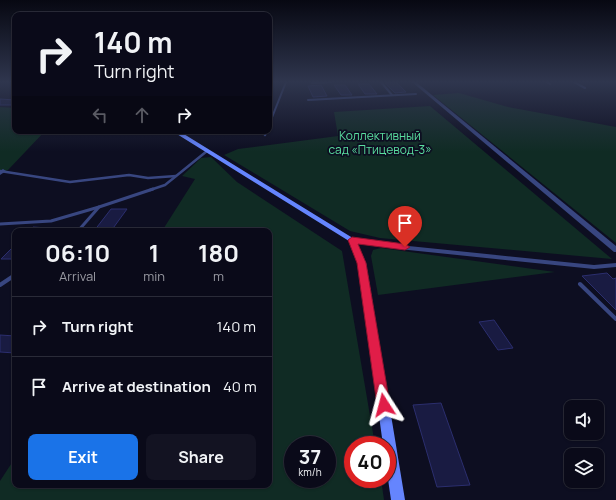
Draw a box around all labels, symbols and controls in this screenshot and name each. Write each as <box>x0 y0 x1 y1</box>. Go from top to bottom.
text: 140 m <box>94 23 173 61</box>
icon: right <box>28 28 80 80</box>
text: Turn right <box>94 59 175 83</box>
icon: left <box>89 104 111 126</box>
icon: ahead <box>131 104 153 126</box>
icon: right <box>173 104 195 126</box>
park label: Коллективный сад «Птицевод-3» <box>328 127 432 158</box>
pin <box>388 206 422 247</box>
icon: arrive <box>394 212 416 234</box>
text: 06:10 <box>45 236 110 269</box>
text: 1 <box>149 236 159 269</box>
text: 180 <box>198 236 239 269</box>
text: Arrival <box>59 267 96 285</box>
text: min <box>143 267 165 285</box>
text: m <box>213 267 224 285</box>
icon: right <box>28 316 50 338</box>
text: Turn right <box>62 316 133 337</box>
text: 140 m <box>216 316 256 337</box>
icon: arrive <box>28 376 50 398</box>
text: Arrive at destination <box>62 376 211 397</box>
text: 40 m <box>223 376 257 397</box>
position arrow <box>363 384 405 426</box>
map controls <box>564 400 604 488</box>
button: sound <box>564 400 604 440</box>
button: Exit <box>28 434 138 480</box>
button: Share <box>146 434 256 480</box>
speed limit sign: 40 <box>344 436 396 488</box>
text: 37 <box>299 443 321 470</box>
button: layers <box>564 448 604 488</box>
text: km/h <box>298 465 322 479</box>

